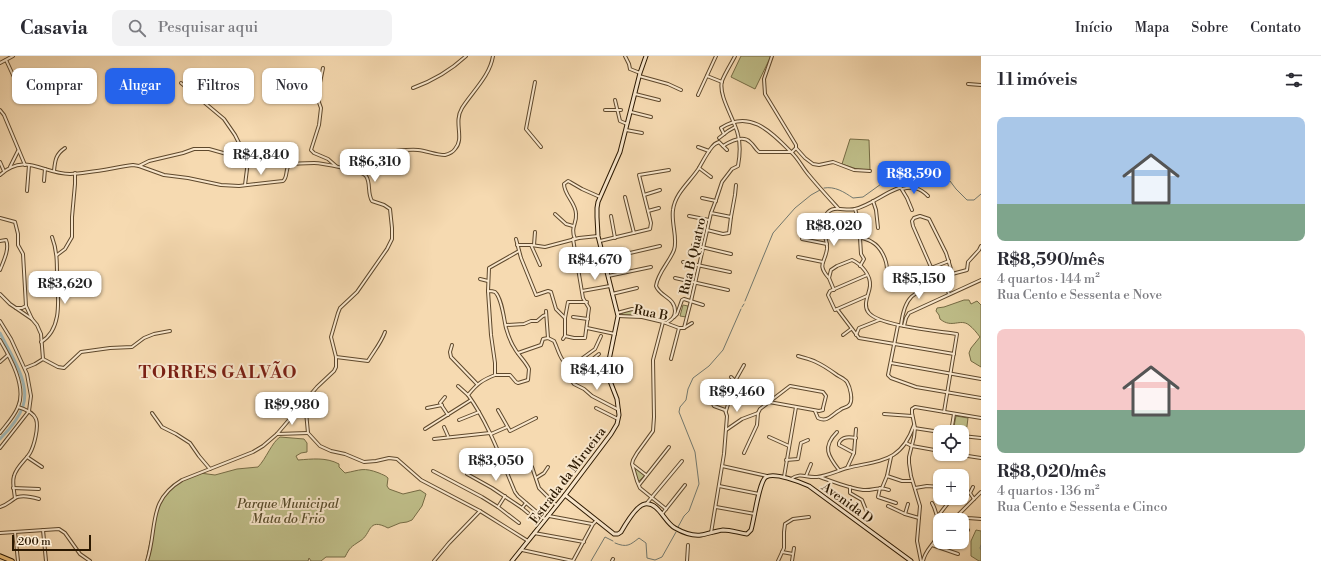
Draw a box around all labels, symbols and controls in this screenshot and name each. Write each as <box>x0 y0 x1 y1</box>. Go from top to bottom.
search box <box>112 10 392 46</box>
text: Casavia <box>20 16 88 40</box>
icon: search <box>126 17 148 39</box>
text: Pesquisar aqui <box>158 18 258 37</box>
text: Início <box>1075 19 1113 37</box>
text: Mapa <box>1135 19 1169 37</box>
text: Sobre <box>1191 19 1228 37</box>
text: Contato <box>1250 19 1301 37</box>
chip: Comprar <box>12 68 97 104</box>
chip: Alugar <box>105 68 175 104</box>
chip: Filtros <box>183 68 254 104</box>
chip: Novo <box>262 68 322 104</box>
text: 11 imóveis <box>997 69 1077 91</box>
icon: filters <box>1283 69 1305 91</box>
pin: R$4,840 <box>224 142 298 176</box>
icon: home <box>1115 143 1187 215</box>
text: R$4,840 <box>233 147 289 163</box>
pin: R$6,310 <box>338 149 412 183</box>
text: R$6,310 <box>349 154 401 170</box>
pin: R$8,590 <box>877 161 951 195</box>
text: R$8,590 <box>886 166 942 182</box>
pin: R$8,020 <box>797 213 871 247</box>
street label: Rua B Quatro <box>676 216 710 297</box>
text: R$8,020 <box>806 218 862 234</box>
pin: R$4,670 <box>558 247 632 281</box>
text: R$8,590/mês <box>997 249 1104 271</box>
text: R$4,670 <box>568 252 622 268</box>
pin: R$5,150 <box>882 266 956 300</box>
pin: R$3,620 <box>28 271 102 305</box>
text: R$5,150 <box>892 271 946 287</box>
text: 4 quartos · 144 m² <box>997 271 1100 287</box>
text: R$3,620 <box>38 276 92 292</box>
text: Rua Cento e Sessenta e Nove <box>997 287 1162 303</box>
street label: Rua B <box>632 302 669 324</box>
icon: home <box>1115 355 1187 427</box>
pin: R$4,410 <box>560 357 634 391</box>
district label: TORRES GALVÃO <box>139 361 297 384</box>
text: R$4,410 <box>570 362 624 378</box>
pin: R$9,460 <box>700 379 774 413</box>
text: R$9,460 <box>709 384 765 400</box>
pin: R$9,980 <box>255 392 329 426</box>
text: R$9,980 <box>264 397 320 413</box>
street label: Estrada da Mirueira <box>526 424 610 527</box>
map controls <box>933 425 969 549</box>
button: locate <box>933 425 969 461</box>
pin: R$3,050 <box>459 448 533 482</box>
text: R$3,050 <box>468 453 524 469</box>
text: R$8,020/mês <box>997 461 1106 483</box>
button: + <box>933 469 969 505</box>
street label: Avenida D <box>818 478 876 527</box>
text: 4 quartos · 136 m² <box>997 483 1100 499</box>
park label: Parque Municipal Mata do Frio <box>236 496 340 527</box>
text: Rua Cento e Sessenta e Cinco <box>997 499 1167 515</box>
button: − <box>933 513 969 549</box>
scale bar <box>12 533 91 552</box>
text: 200 m <box>18 535 51 549</box>

